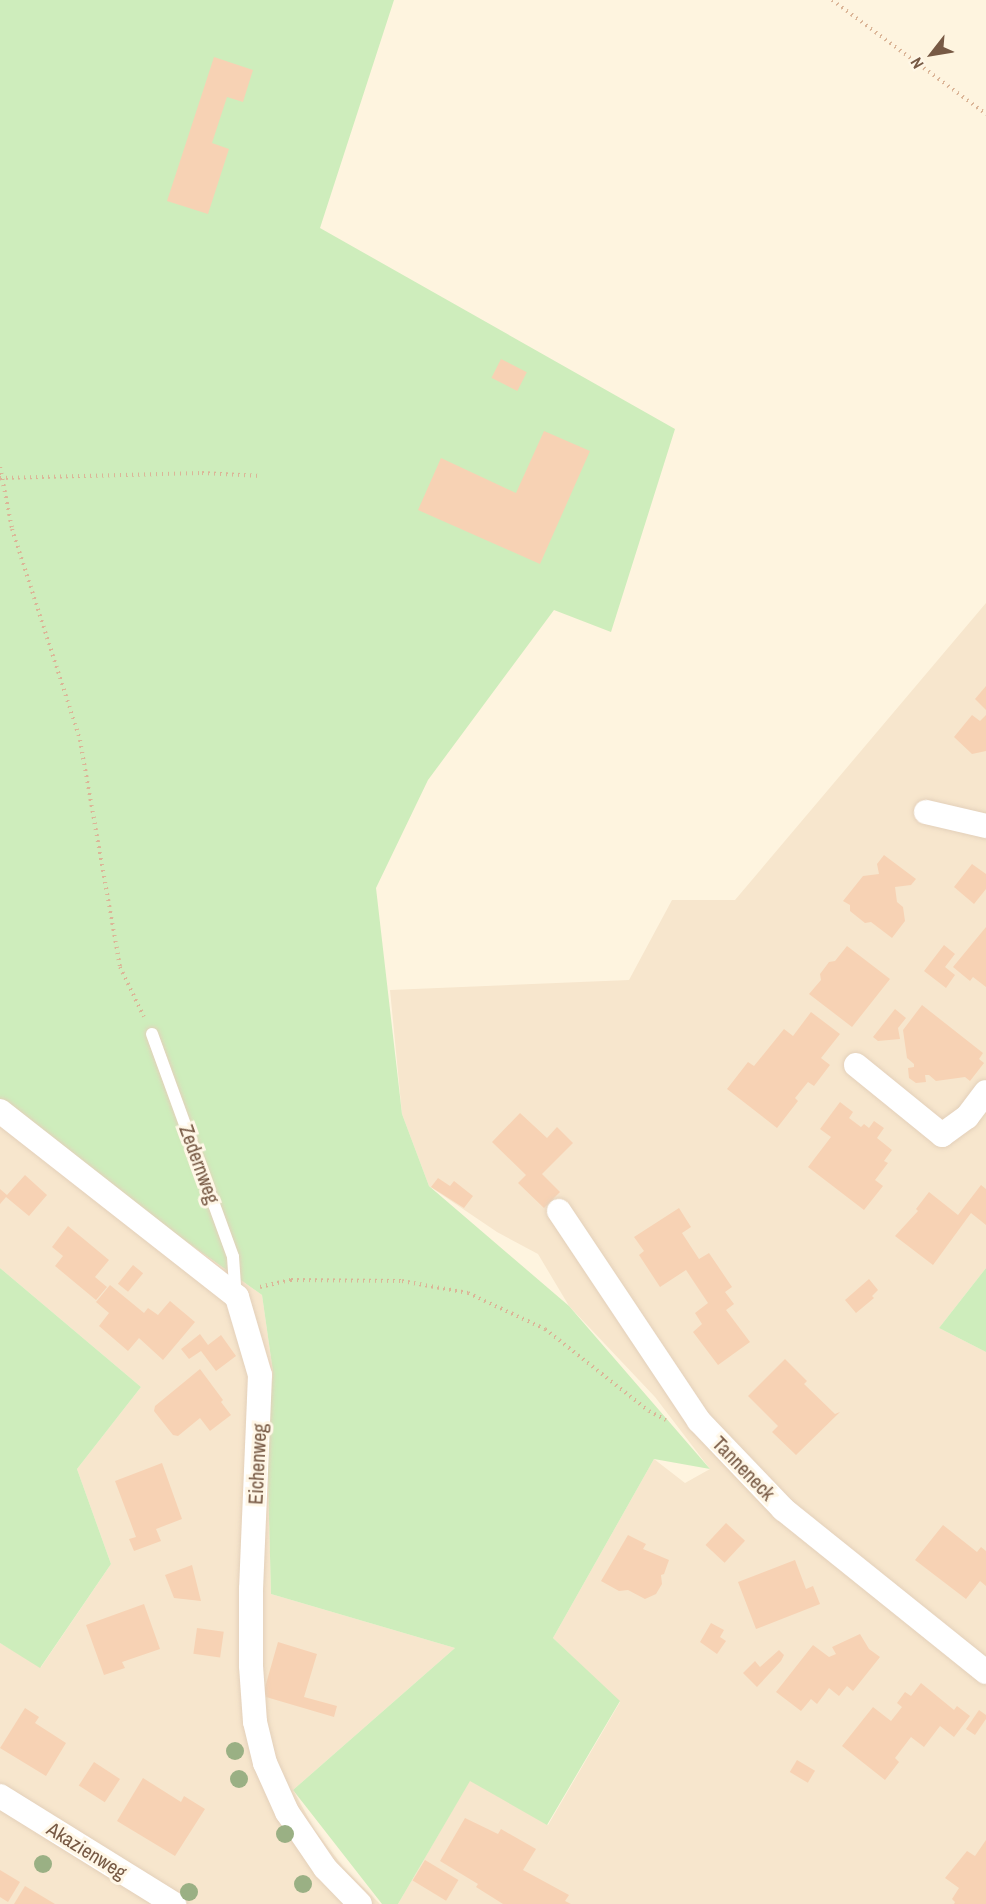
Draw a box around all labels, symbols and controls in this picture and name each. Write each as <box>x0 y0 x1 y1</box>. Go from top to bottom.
north arrow <box>902 24 962 84</box>
text: N <box>905 54 928 73</box>
street label: Zedernweg <box>175 1121 225 1207</box>
street label: Eichenweg <box>243 1423 271 1505</box>
street label: Tanneneck <box>708 1431 780 1505</box>
street label: Akazienweg <box>43 1816 131 1884</box>

